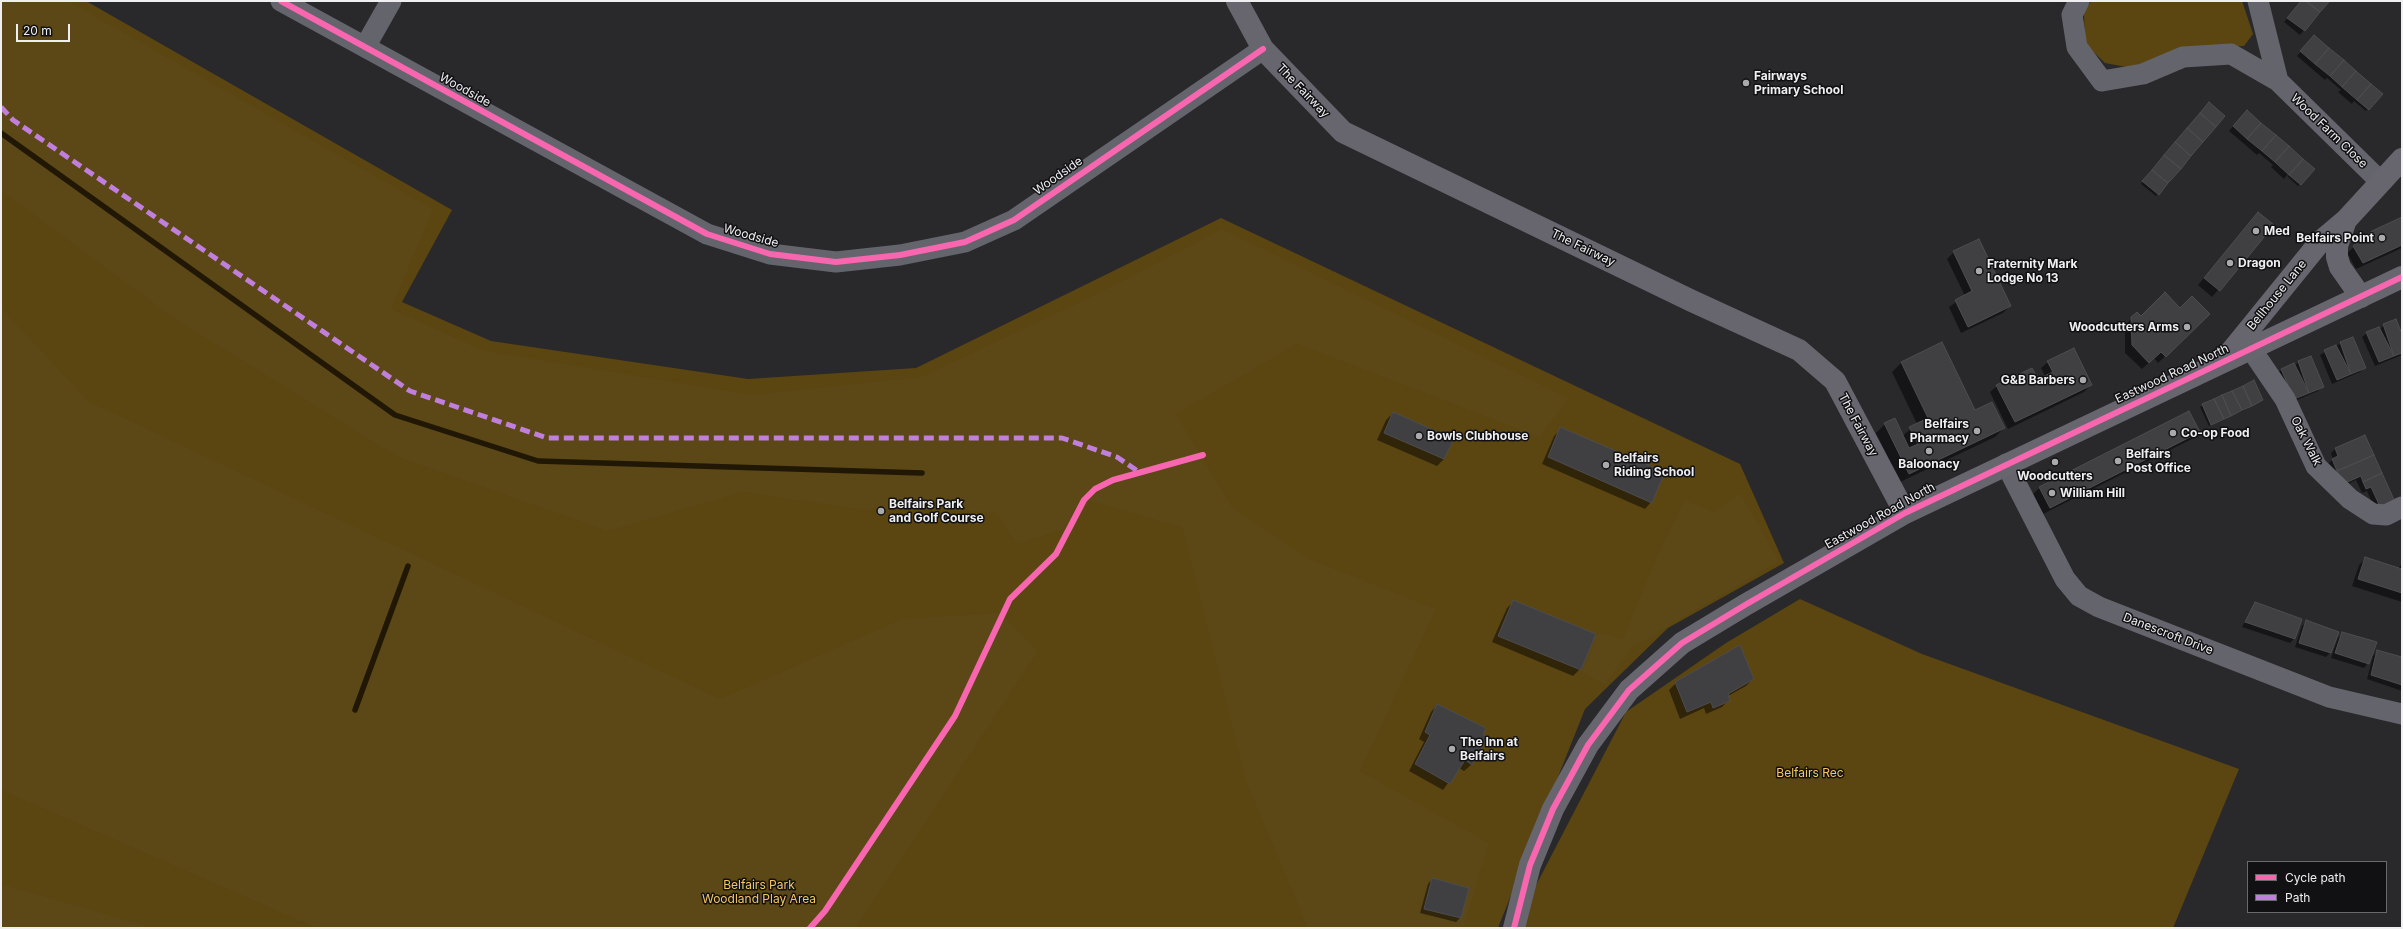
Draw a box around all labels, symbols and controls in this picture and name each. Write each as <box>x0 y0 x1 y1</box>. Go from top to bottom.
scale bar <box>18 16 72 42</box>
text: 20 m <box>23 23 52 38</box>
street label: The Fairway <box>1274 61 1332 121</box>
place label: Fairways Primary School <box>1754 69 1843 97</box>
street label: Woodside <box>437 70 493 110</box>
marker: Fairways Primary School <box>1741 78 1751 88</box>
street label: Wood Farm Close <box>2288 91 2370 171</box>
street label: Woodside <box>1031 154 1085 198</box>
street label: Woodside <box>722 221 780 251</box>
place label: Med <box>2264 224 2290 238</box>
street label: The Fairway <box>1549 226 1617 270</box>
marker: Med <box>2251 226 2261 236</box>
place label: Belfairs Point <box>2296 231 2374 245</box>
marker: Belfairs Point <box>2377 233 2387 243</box>
place label: Dragon <box>2238 256 2281 270</box>
place label: Fraternity Mark Lodge No 13 <box>1987 257 2078 285</box>
street label: Bellhouse Lane <box>2244 257 2310 333</box>
marker: Dragon <box>2225 258 2235 268</box>
marker: Fraternity Mark Lodge No 13 <box>1974 266 1984 276</box>
place label: Woodcutters Arms <box>2069 320 2179 334</box>
marker: Woodcutters Arms <box>2182 322 2192 332</box>
street label: Eastwood Road North <box>2113 341 2231 407</box>
place label: G&B Barbers <box>2001 373 2075 387</box>
marker: G&B Barbers <box>2078 375 2088 385</box>
street label: The Fairway <box>1835 391 1881 459</box>
street label: Oak Walk <box>2287 414 2325 468</box>
place label: Belfairs Pharmacy <box>1910 417 1969 445</box>
marker: Belfairs Pharmacy <box>1972 426 1982 436</box>
place label: Co-op Food <box>2181 426 2250 440</box>
marker: Co-op Food <box>2168 428 2178 438</box>
place label: Bowls Clubhouse <box>1427 429 1528 443</box>
marker: Bowls Clubhouse <box>1414 431 1424 441</box>
marker: Baloonacy <box>1924 446 1934 456</box>
place label: Belfairs Post Office <box>2126 447 2191 475</box>
place label: Belfairs Riding School <box>1614 451 1694 479</box>
marker: Belfairs Post Office <box>2113 456 2123 466</box>
place label: Baloonacy <box>1898 457 1960 471</box>
marker: Woodcutters <box>2050 457 2060 467</box>
marker: Belfairs Riding School <box>1601 460 1611 470</box>
place label: Woodcutters <box>2017 469 2093 483</box>
street label: Eastwood Road North <box>1823 480 1937 552</box>
place label: William Hill <box>2060 486 2125 500</box>
marker: William Hill <box>2047 488 2057 498</box>
place label: Belfairs Park and Golf Course <box>889 497 984 525</box>
marker: Belfairs Park and Golf Course <box>876 506 886 516</box>
street label: Danescroft Drive <box>2121 610 2215 658</box>
place label: The Inn at Belfairs <box>1460 735 1518 763</box>
marker: The Inn at Belfairs <box>1447 744 1457 754</box>
park label: Belfairs Rec <box>1776 766 1844 780</box>
legend <box>2247 861 2387 913</box>
text: Cycle path <box>2285 870 2346 885</box>
park label: Belfairs Park Woodland Play Area <box>702 878 816 906</box>
text: Path <box>2285 890 2310 905</box>

